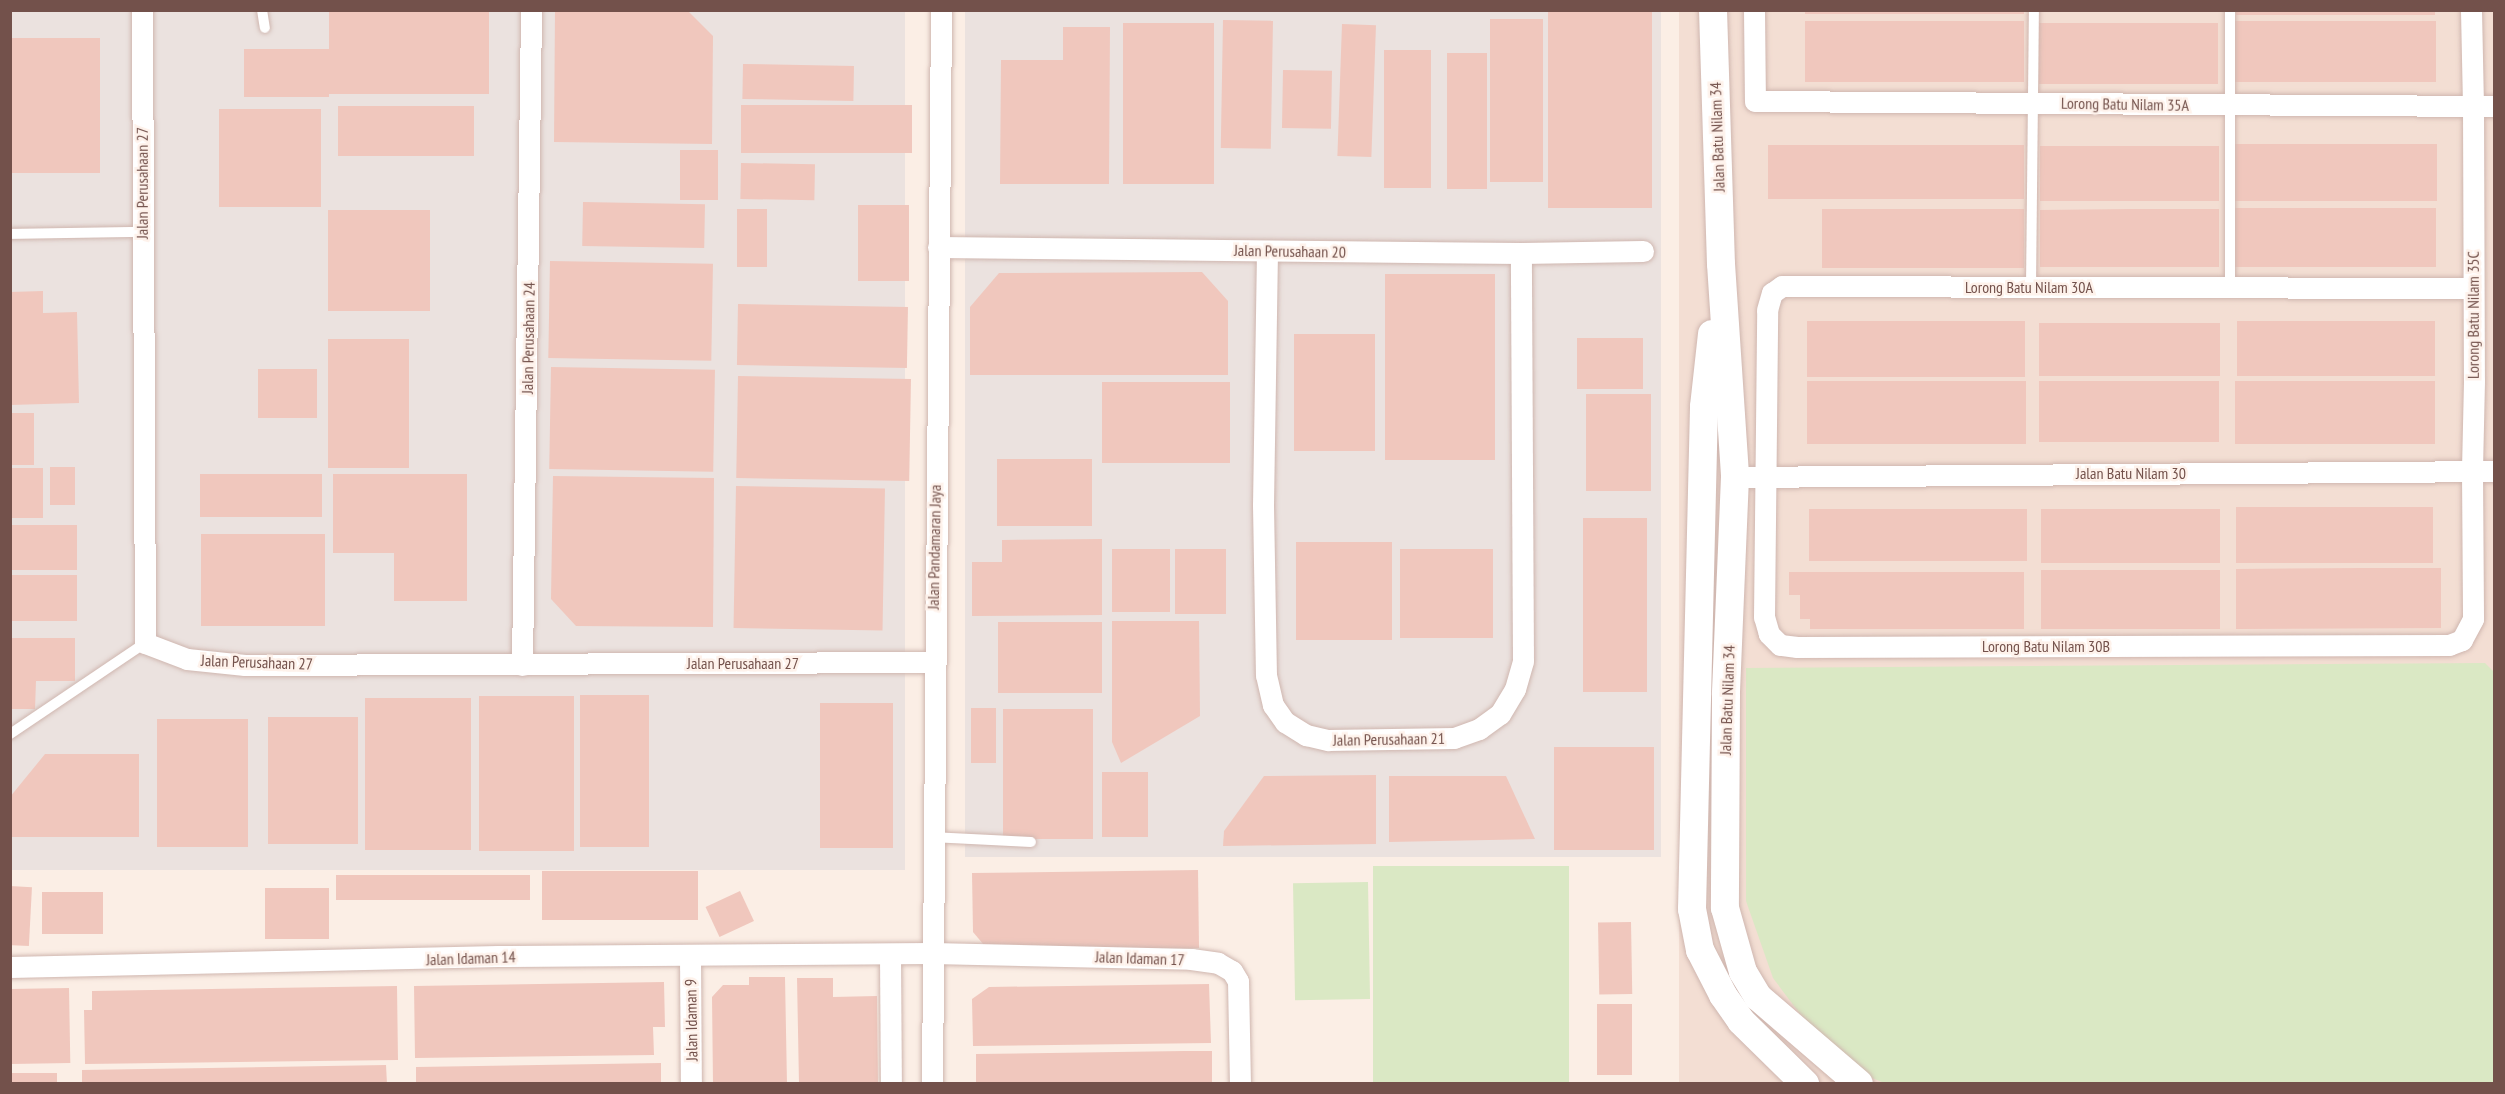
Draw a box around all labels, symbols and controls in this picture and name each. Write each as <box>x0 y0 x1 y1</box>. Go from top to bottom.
street label: Jalan Batu Nilam 34 <box>1705 82 1729 192</box>
street label: Lorong Batu Nilam 35A <box>2061 93 2189 115</box>
street label: Jalan Perusahaan 27 <box>132 127 152 239</box>
street label: Jalan Perusahaan 20 <box>1234 240 1346 262</box>
street label: Lorong Batu Nilam 35C <box>2463 251 2483 379</box>
street label: Lorong Batu Nilam 30A <box>1965 277 2093 297</box>
street label: Jalan Perusahaan 24 <box>517 282 539 394</box>
street label: Jalan Batu Nilam 30 <box>2076 463 2186 483</box>
street label: Jalan Pandamaran Jaya <box>923 484 945 610</box>
street label: Lorong Batu Nilam 30B <box>1982 636 2110 656</box>
street label: Jalan Batu Nilam 34 <box>1715 645 1739 755</box>
street label: Jalan Perusahaan 27 <box>201 650 313 674</box>
street label: Jalan Perusahaan 27 <box>687 653 799 673</box>
street label: Jalan Perusahaan 21 <box>1333 728 1445 750</box>
street label: Jalan Idaman 14 <box>426 947 516 969</box>
street label: Jalan Idaman 17 <box>1095 947 1185 969</box>
street label: Jalan Idaman 9 <box>681 979 701 1061</box>

